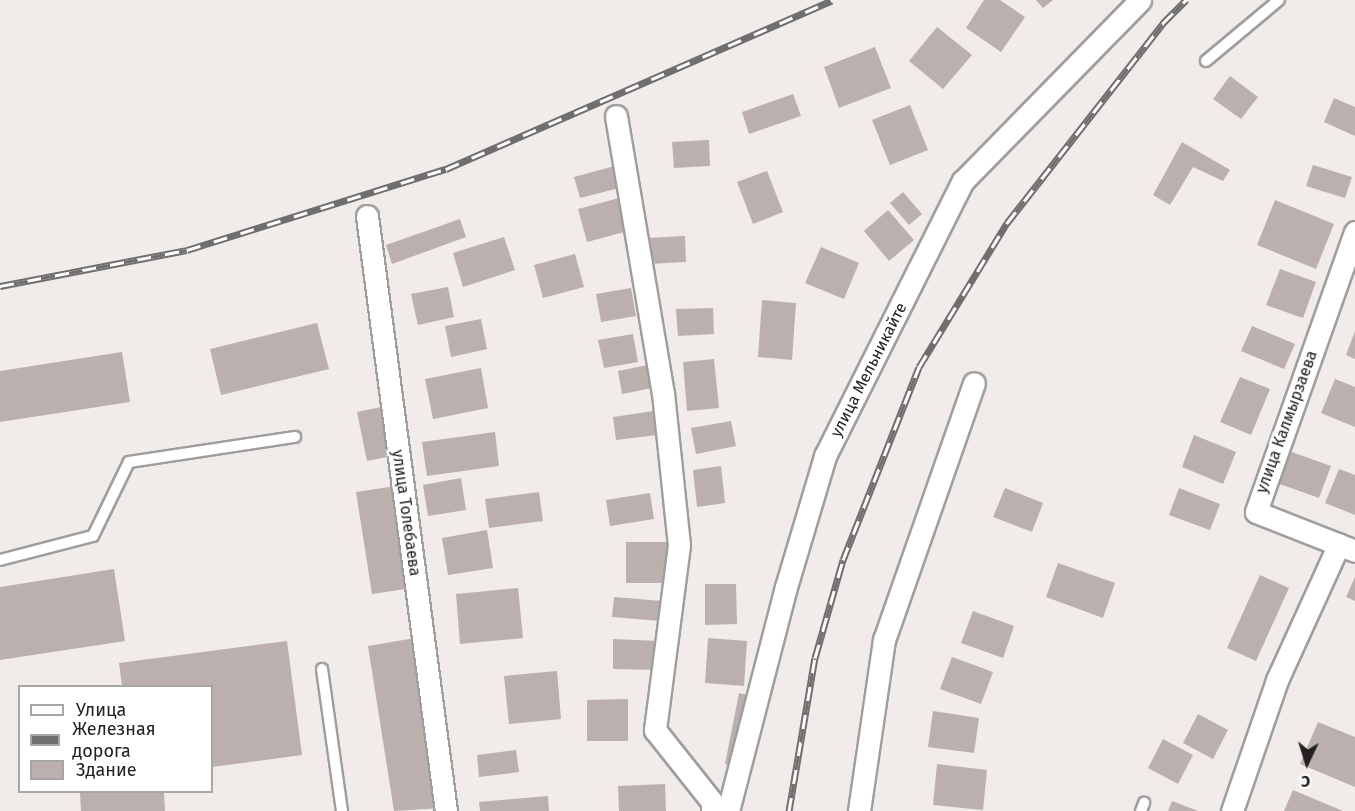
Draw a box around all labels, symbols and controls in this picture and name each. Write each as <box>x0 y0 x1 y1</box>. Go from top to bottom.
street label: улица Мельникайте <box>827 300 911 440</box>
street label: улица Калмырзаева <box>1252 348 1322 496</box>
street label: улица Толебаева <box>388 449 424 577</box>
legend <box>18 685 213 793</box>
text: Улица <box>76 699 126 721</box>
text: Железная дорога <box>72 718 156 762</box>
north arrow <box>1277 733 1337 793</box>
text: Здание <box>76 759 137 781</box>
text: С <box>1300 772 1311 791</box>

